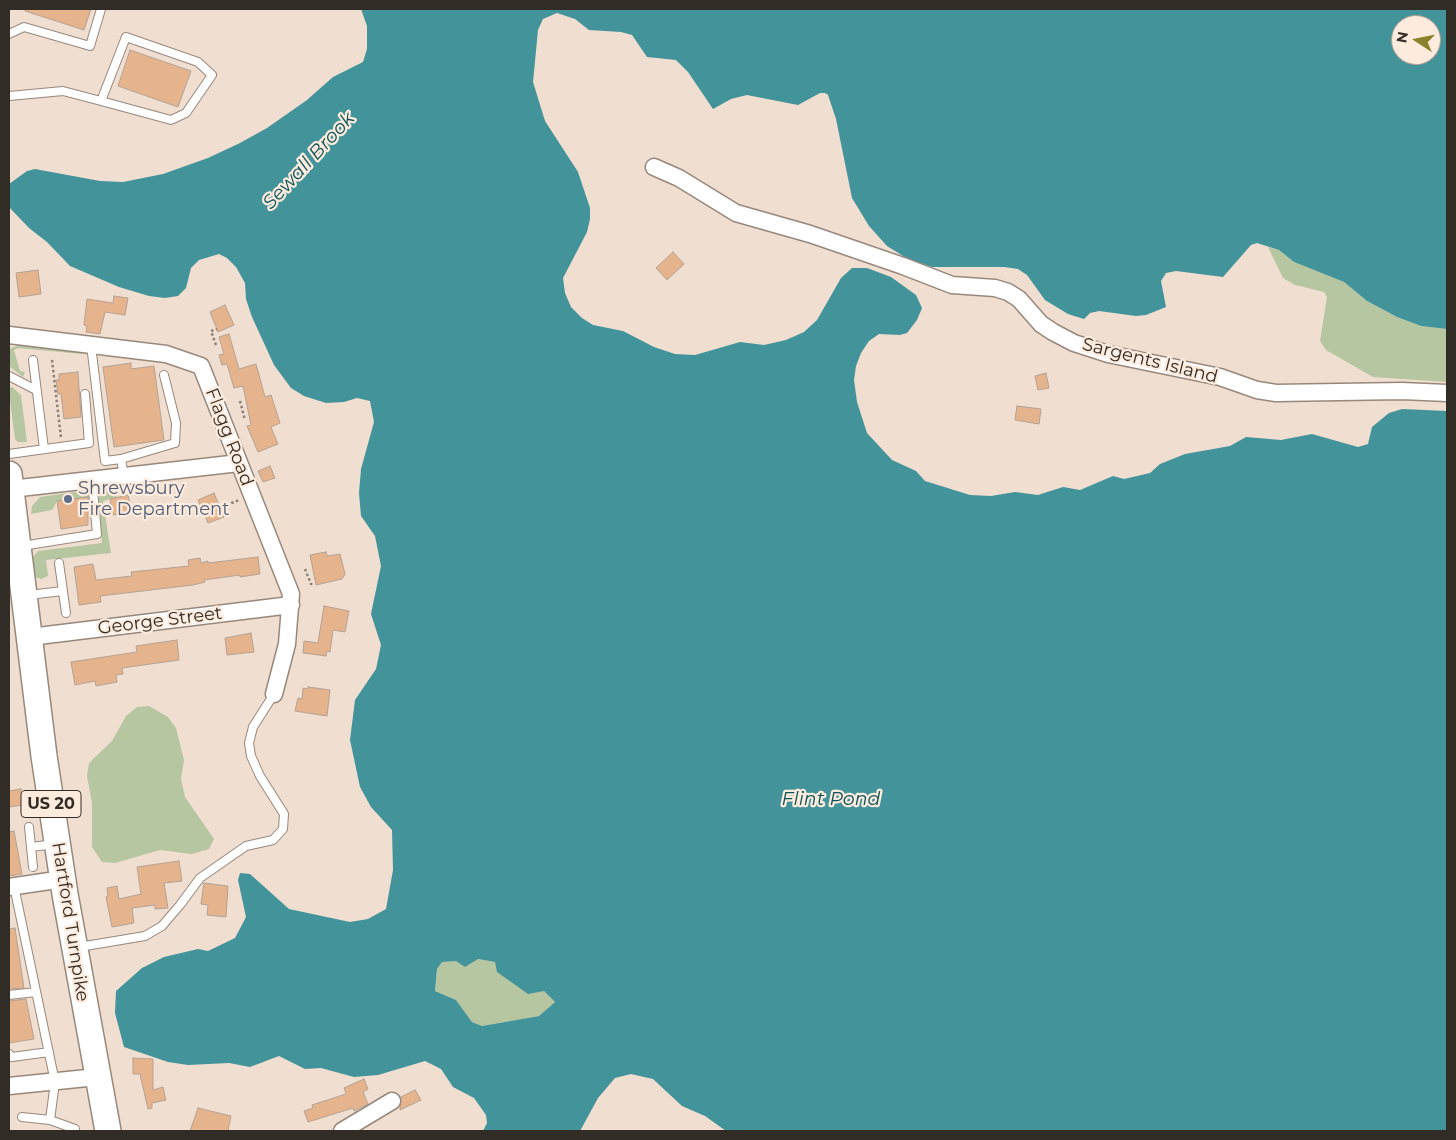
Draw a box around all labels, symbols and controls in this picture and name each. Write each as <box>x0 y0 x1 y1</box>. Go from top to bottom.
north arrow <box>1391 15 1441 65</box>
text: N <box>1392 30 1412 45</box>
water label: Sewall Brook <box>258 108 360 214</box>
street label: Sargents Island <box>1080 334 1220 388</box>
street label: Flagg Road <box>200 385 258 489</box>
place label: Shrewsbury Fire Department <box>78 478 230 520</box>
marker: Shrewsbury Fire Department <box>62 493 74 505</box>
street label: George Street <box>96 603 224 639</box>
water label: Flint Pond <box>782 788 880 810</box>
road number: US 20 <box>21 791 81 818</box>
street label: Hartford Turnpike <box>47 841 93 1003</box>

